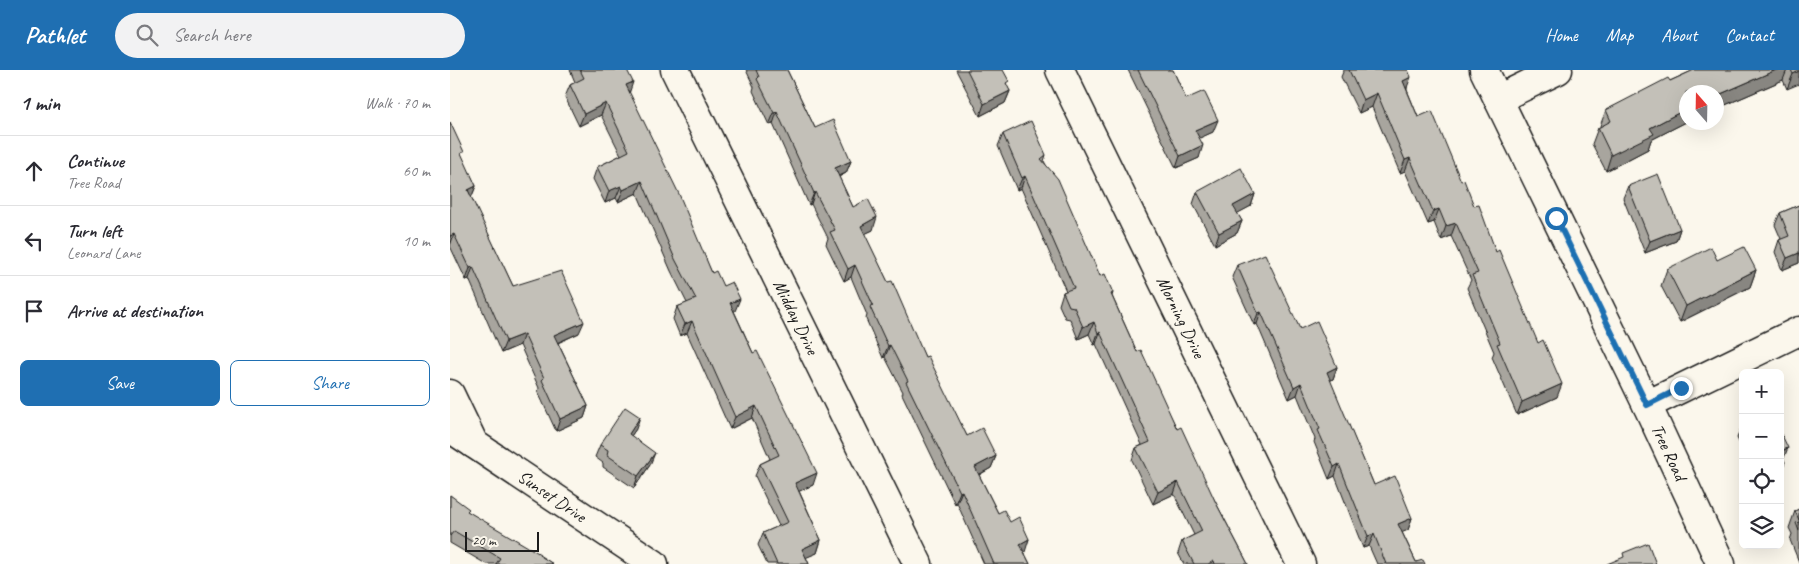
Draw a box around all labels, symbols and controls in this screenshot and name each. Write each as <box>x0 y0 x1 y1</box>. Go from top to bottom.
search box <box>115 13 465 58</box>
text: Pathlet <box>25 20 85 50</box>
icon: search <box>133 21 161 49</box>
text: Search here <box>173 23 251 47</box>
text: Home <box>1545 24 1578 46</box>
text: Map <box>1606 24 1633 46</box>
text: About <box>1661 24 1697 46</box>
text: Contact <box>1725 24 1774 46</box>
north arrow <box>1679 85 1724 130</box>
text: 1 min <box>20 90 60 116</box>
text: Walk · 70 m <box>365 93 430 113</box>
text: Continue <box>67 149 124 173</box>
icon: ahead <box>20 157 48 185</box>
text: 60 m <box>403 161 430 181</box>
text: Tree Road <box>67 173 120 193</box>
route start <box>1545 207 1568 230</box>
text: Turn left <box>67 219 122 243</box>
icon: left <box>20 227 48 255</box>
text: 10 m <box>403 231 430 251</box>
text: Leonard Lane <box>67 243 141 263</box>
street label: Morning Drive <box>1152 273 1211 362</box>
street label: Midday Drive <box>768 276 824 359</box>
icon: arrive <box>20 297 48 325</box>
text: Arrive at destination <box>67 299 203 323</box>
button: Save <box>20 360 220 406</box>
button: Share <box>230 360 430 406</box>
map controls <box>1739 369 1784 549</box>
button: + <box>1739 369 1784 414</box>
route end <box>1670 377 1693 400</box>
button: − <box>1739 414 1784 459</box>
street label: Tree Road <box>1646 420 1693 486</box>
button: locate <box>1739 459 1784 504</box>
street label: Sunset Drive <box>514 465 591 527</box>
button: layers <box>1739 504 1784 549</box>
scale bar <box>465 529 539 552</box>
text: 20 m <box>472 532 496 549</box>

